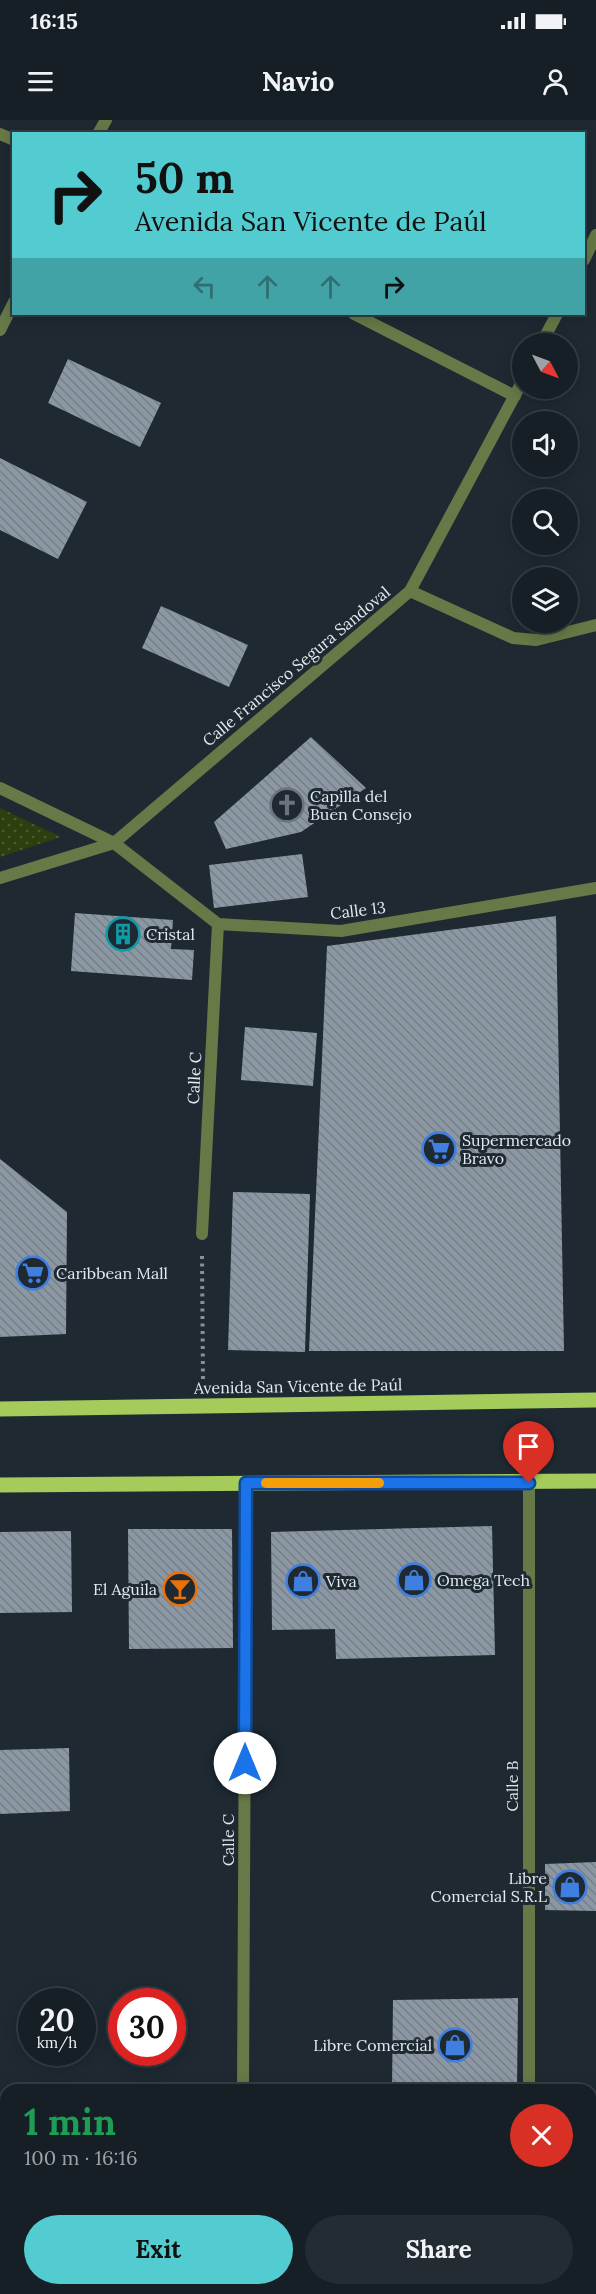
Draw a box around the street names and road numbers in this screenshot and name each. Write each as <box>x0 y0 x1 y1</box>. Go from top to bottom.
street label: Calle Francisco Segura Sandoval <box>198 582 394 750</box>
street label: Calle 13 <box>329 897 387 923</box>
street label: Calle C <box>183 1051 205 1105</box>
street label: Avenida San Vicente de Paúl <box>193 1374 402 1398</box>
street label: Calle B <box>502 1760 522 1811</box>
street label: Calle C <box>218 1814 238 1866</box>

